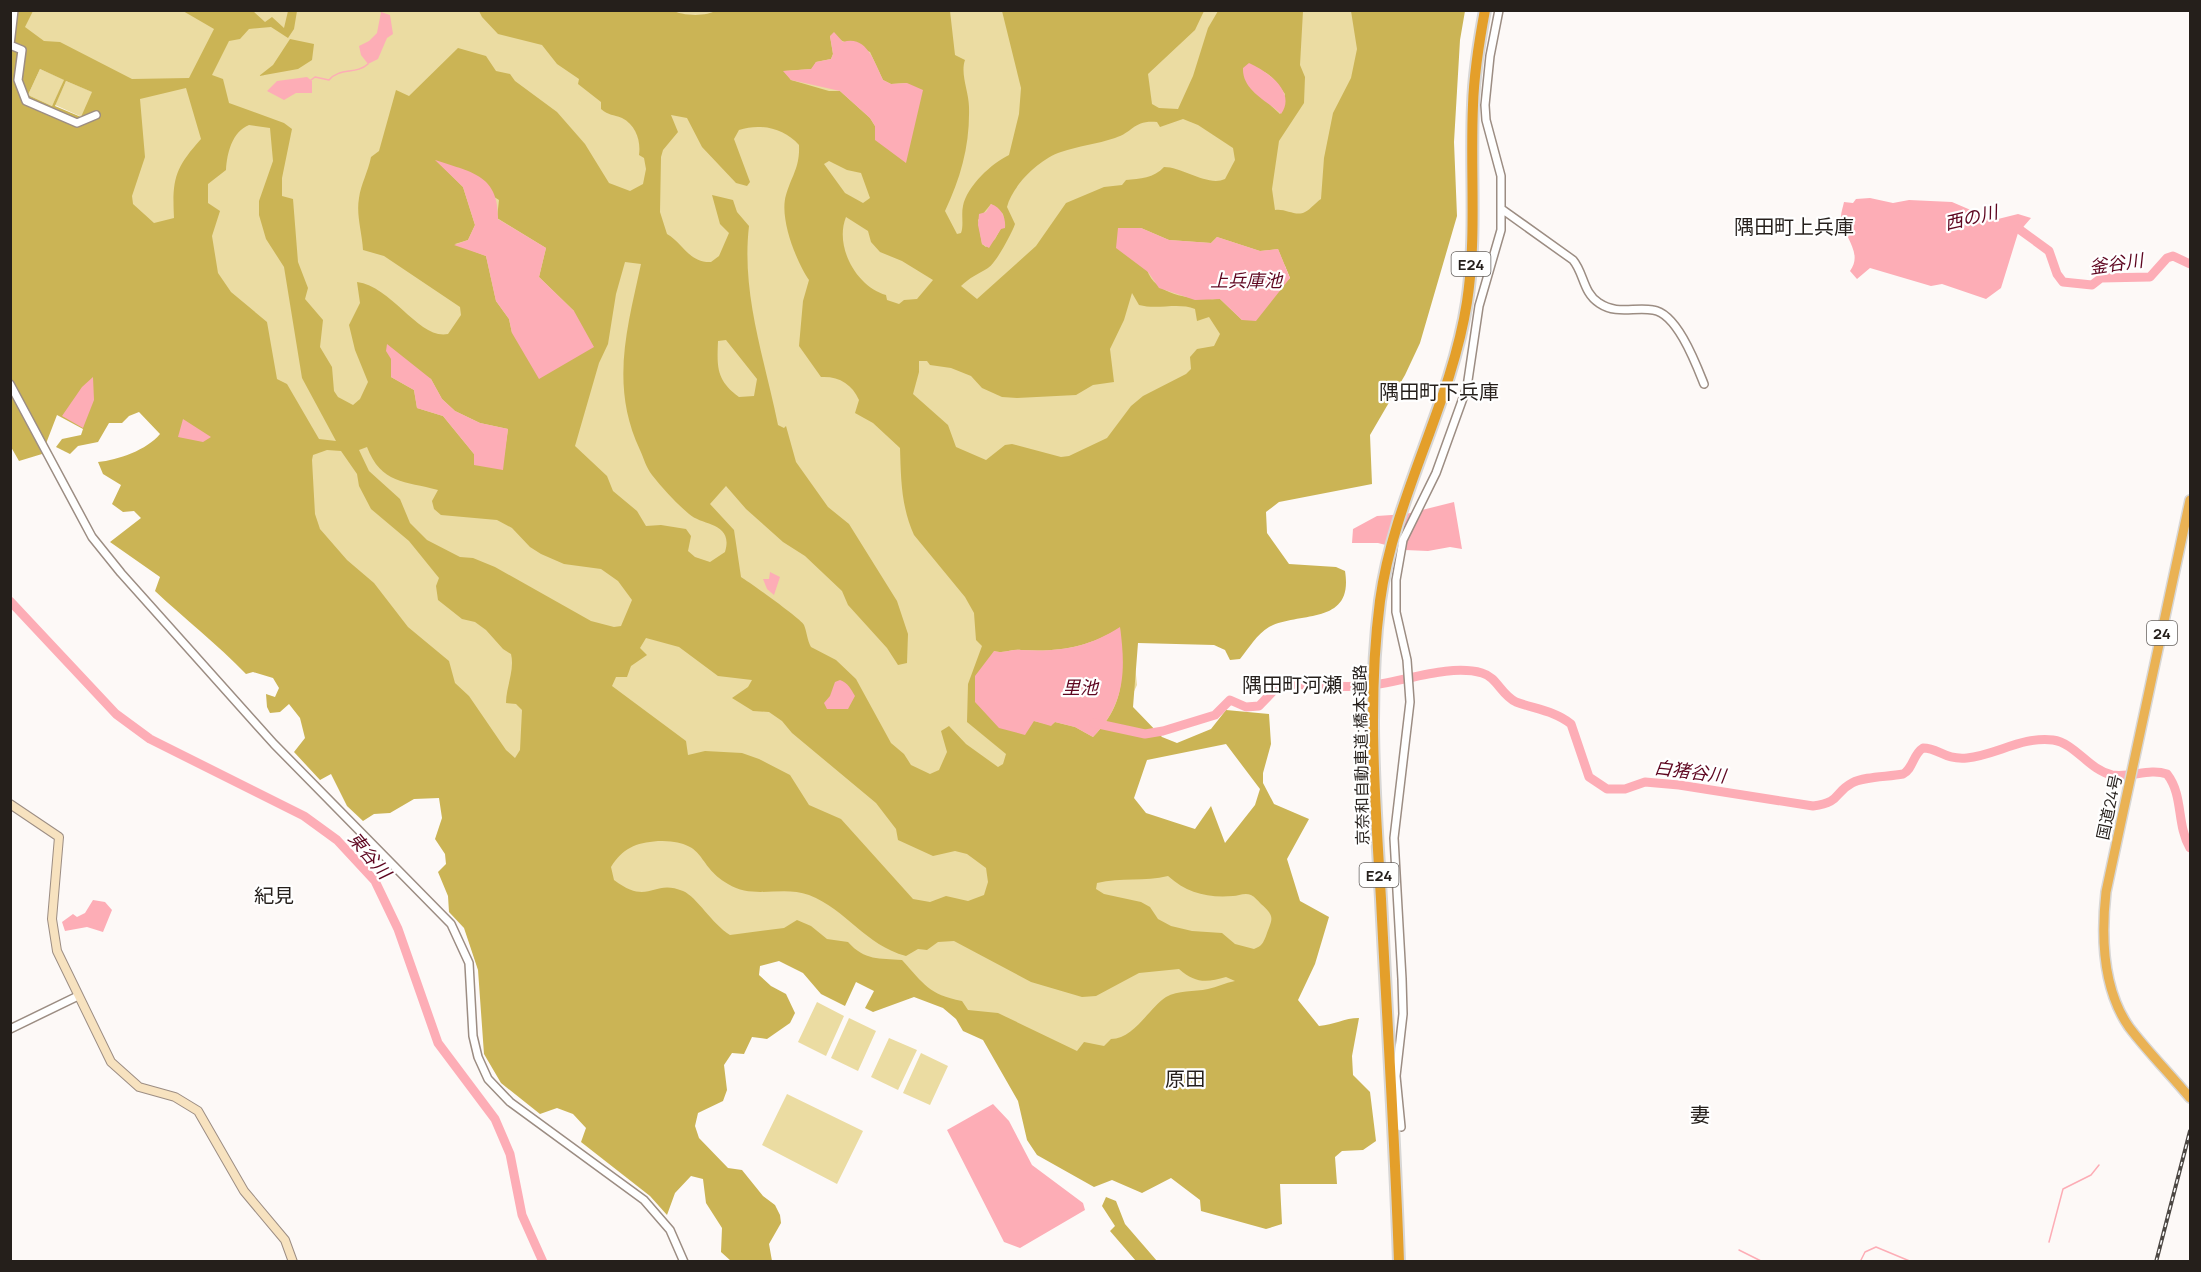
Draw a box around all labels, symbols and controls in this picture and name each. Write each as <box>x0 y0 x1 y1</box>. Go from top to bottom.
water label: 西の川 <box>1942 199 2002 235</box>
district label: 隅田町上兵庫 <box>1734 213 1854 240</box>
water label: 釜谷川 <box>2088 247 2146 279</box>
road number: E24 <box>1452 252 1490 276</box>
water label: 上兵庫池 <box>1210 268 1284 292</box>
district label: 隅田町下兵庫 <box>1379 378 1499 405</box>
road number: 24 <box>2147 621 2177 645</box>
street label: 京奈和自動車道;橋本道路 <box>1348 664 1374 846</box>
district label: 隅田町河瀬 <box>1242 671 1342 698</box>
water label: 里池 <box>1062 675 1100 699</box>
water label: 白猪谷川 <box>1653 755 1729 788</box>
street label: 国道24号 <box>2091 772 2127 842</box>
water label: 東谷川 <box>343 827 398 885</box>
road number: E24 <box>1360 863 1398 887</box>
district label: 紀見 <box>254 882 294 909</box>
district label: 原田 <box>1165 1065 1205 1092</box>
district label: 妻 <box>1690 1101 1710 1128</box>

